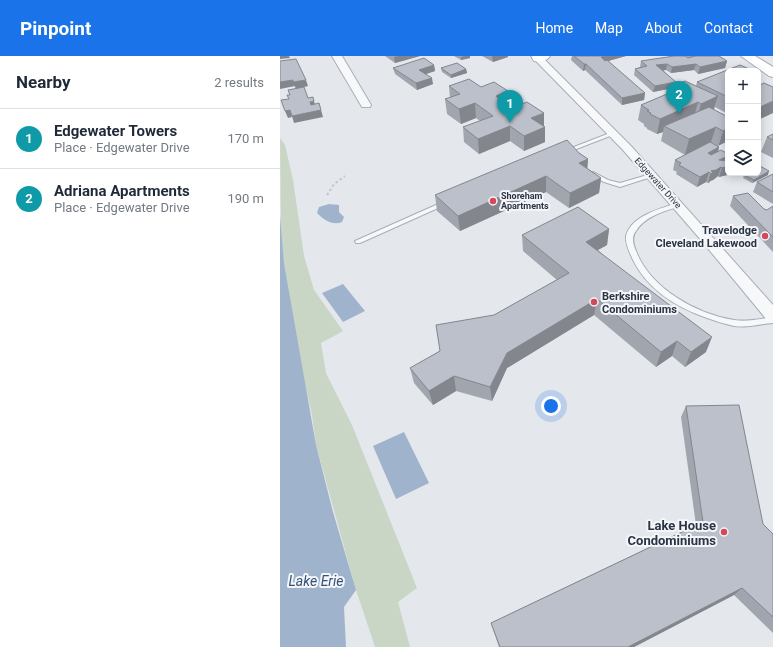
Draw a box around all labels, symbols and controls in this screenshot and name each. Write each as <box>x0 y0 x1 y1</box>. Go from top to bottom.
text: Pinpoint <box>20 17 91 40</box>
text: Home <box>535 20 573 36</box>
text: Map <box>595 20 623 36</box>
text: About <box>645 20 682 36</box>
text: Contact <box>704 20 753 36</box>
map controls <box>725 68 761 176</box>
button: + <box>725 68 761 104</box>
text: Nearby <box>16 72 71 92</box>
text: 2 results <box>214 75 264 90</box>
pin: 2 <box>666 81 692 114</box>
pin: 1 <box>497 90 523 123</box>
button: − <box>725 104 761 140</box>
text: Edgewater Towers <box>54 122 177 140</box>
text: 1 <box>25 131 33 146</box>
text: 170 m <box>227 131 264 146</box>
text: Place · Edgewater Drive <box>54 140 190 155</box>
button: layers <box>725 140 761 176</box>
street label: Edgewater Drive <box>633 156 684 211</box>
text: Adriana Apartments <box>54 182 190 200</box>
text: 2 <box>25 191 33 206</box>
text: 190 m <box>227 191 264 206</box>
place label: Shoreham Apartments <box>501 191 549 211</box>
marker: Shoreham Apartments <box>488 196 498 206</box>
text: Place · Edgewater Drive <box>54 200 190 215</box>
place label: Travelodge Cleveland Lakewood <box>655 224 757 250</box>
marker: Travelodge Cleveland Lakewood <box>760 231 770 241</box>
place label: Berkshire Condominiums <box>602 290 677 316</box>
marker: Berkshire Condominiums <box>589 297 599 307</box>
your location <box>541 396 561 416</box>
place label: Lake House Condominiums <box>628 518 716 548</box>
marker: Lake House Condominiums <box>719 527 729 537</box>
water label: Lake Erie <box>289 573 343 589</box>

